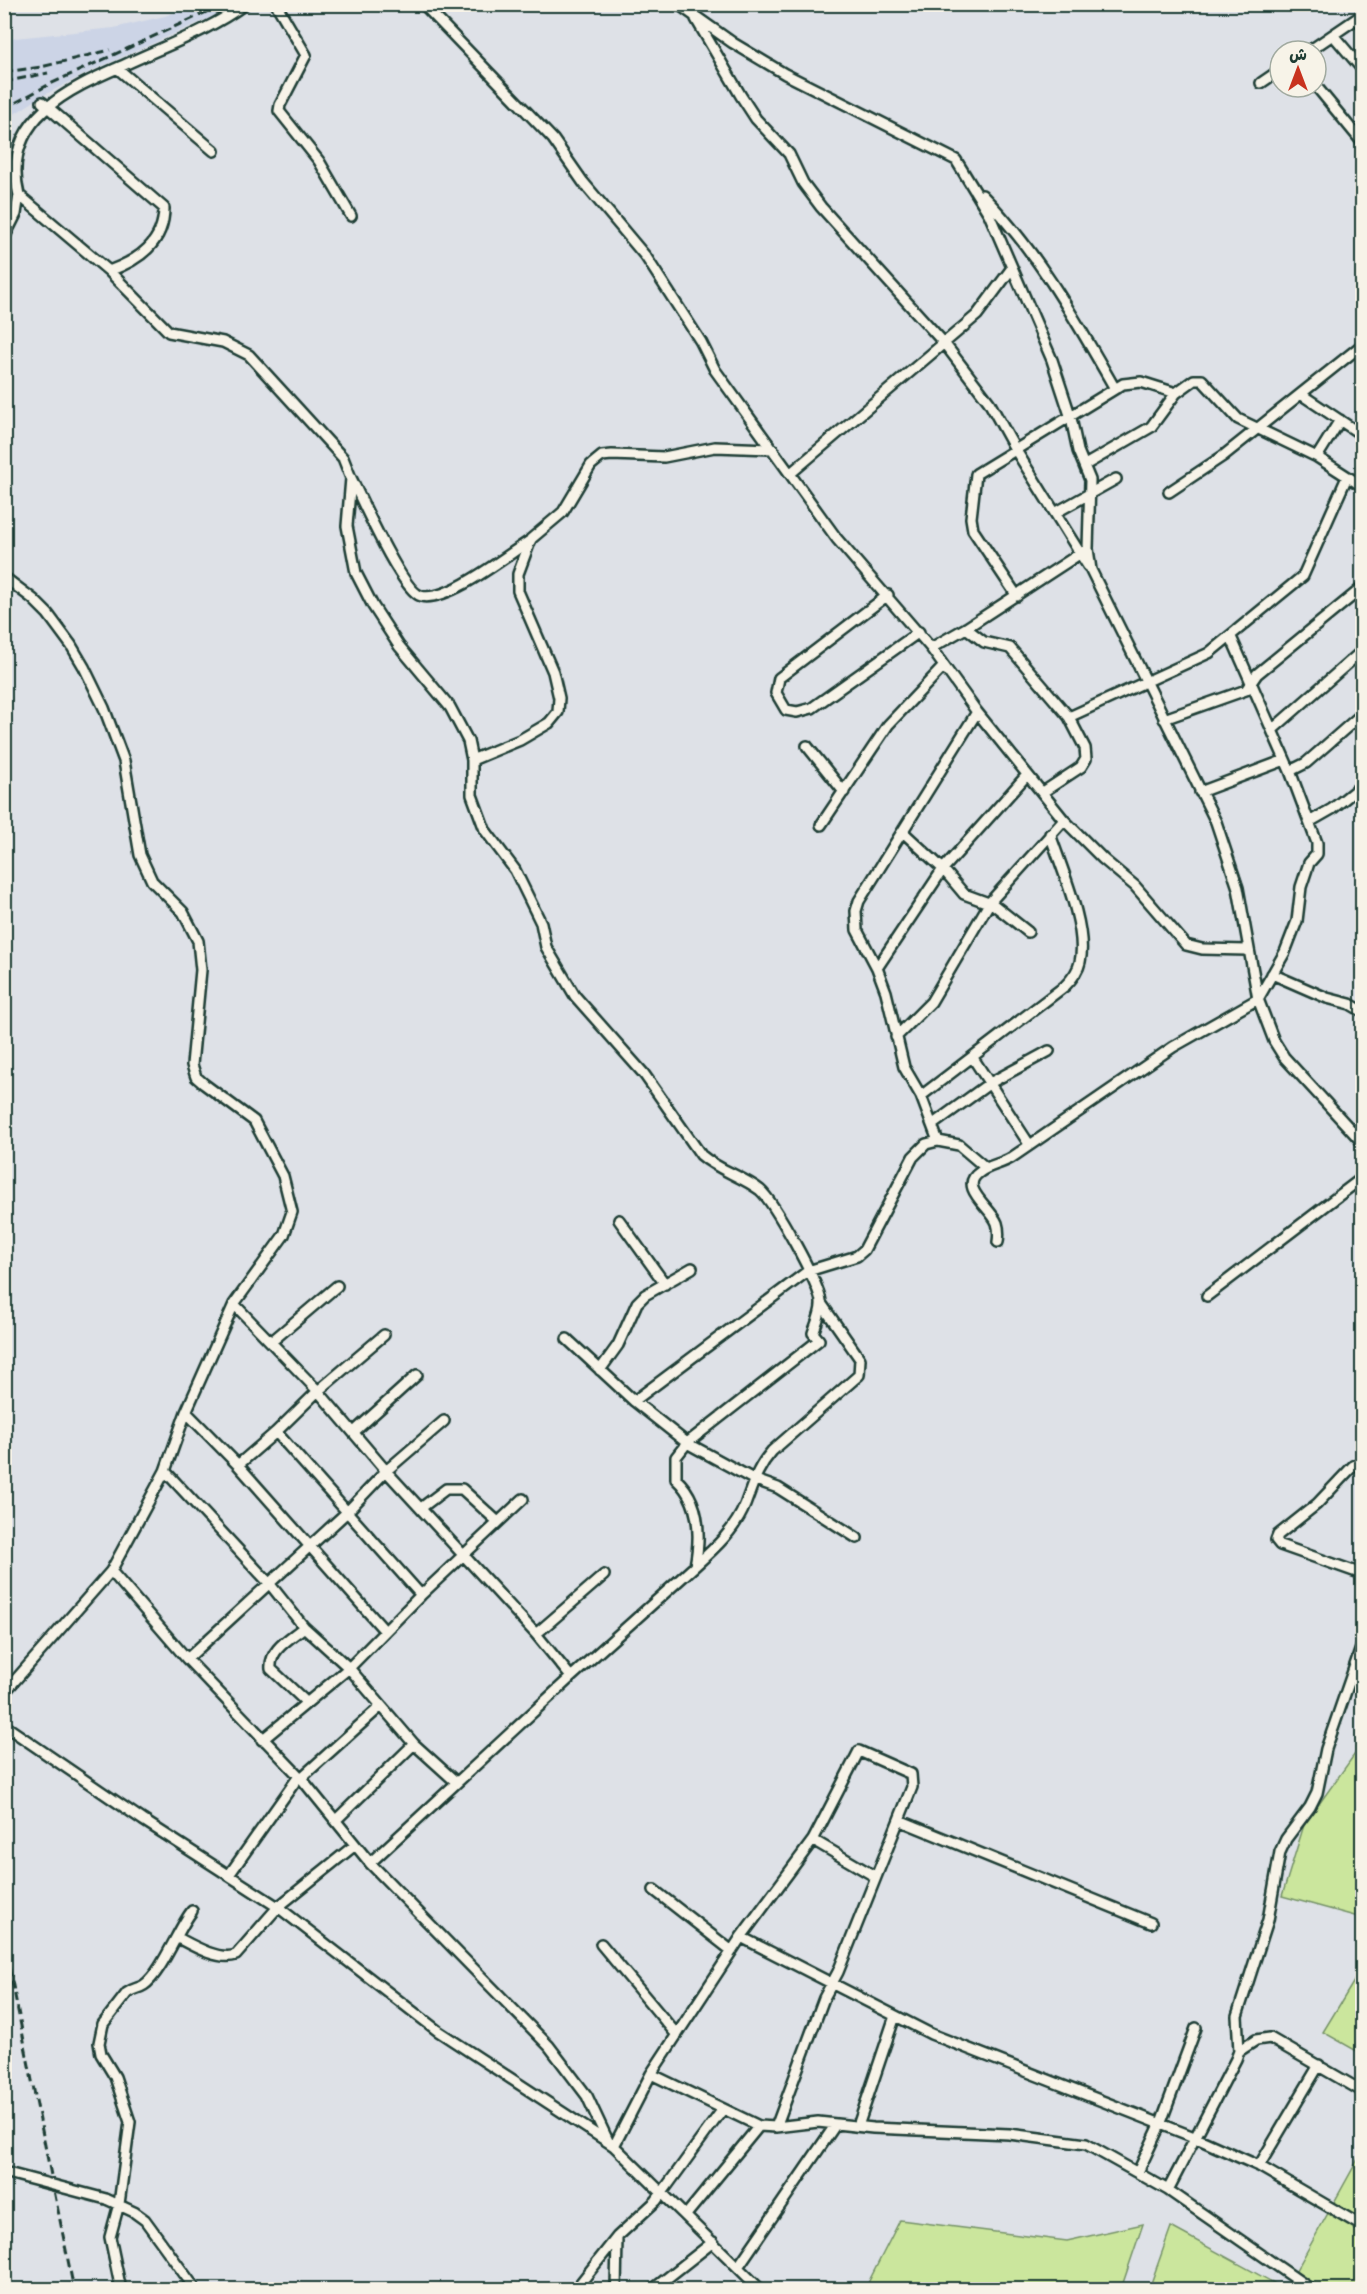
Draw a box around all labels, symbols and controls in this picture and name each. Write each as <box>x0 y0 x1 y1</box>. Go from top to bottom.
north arrow <box>1268 39 1328 99</box>
text: ش <box>1289 44 1307 66</box>

